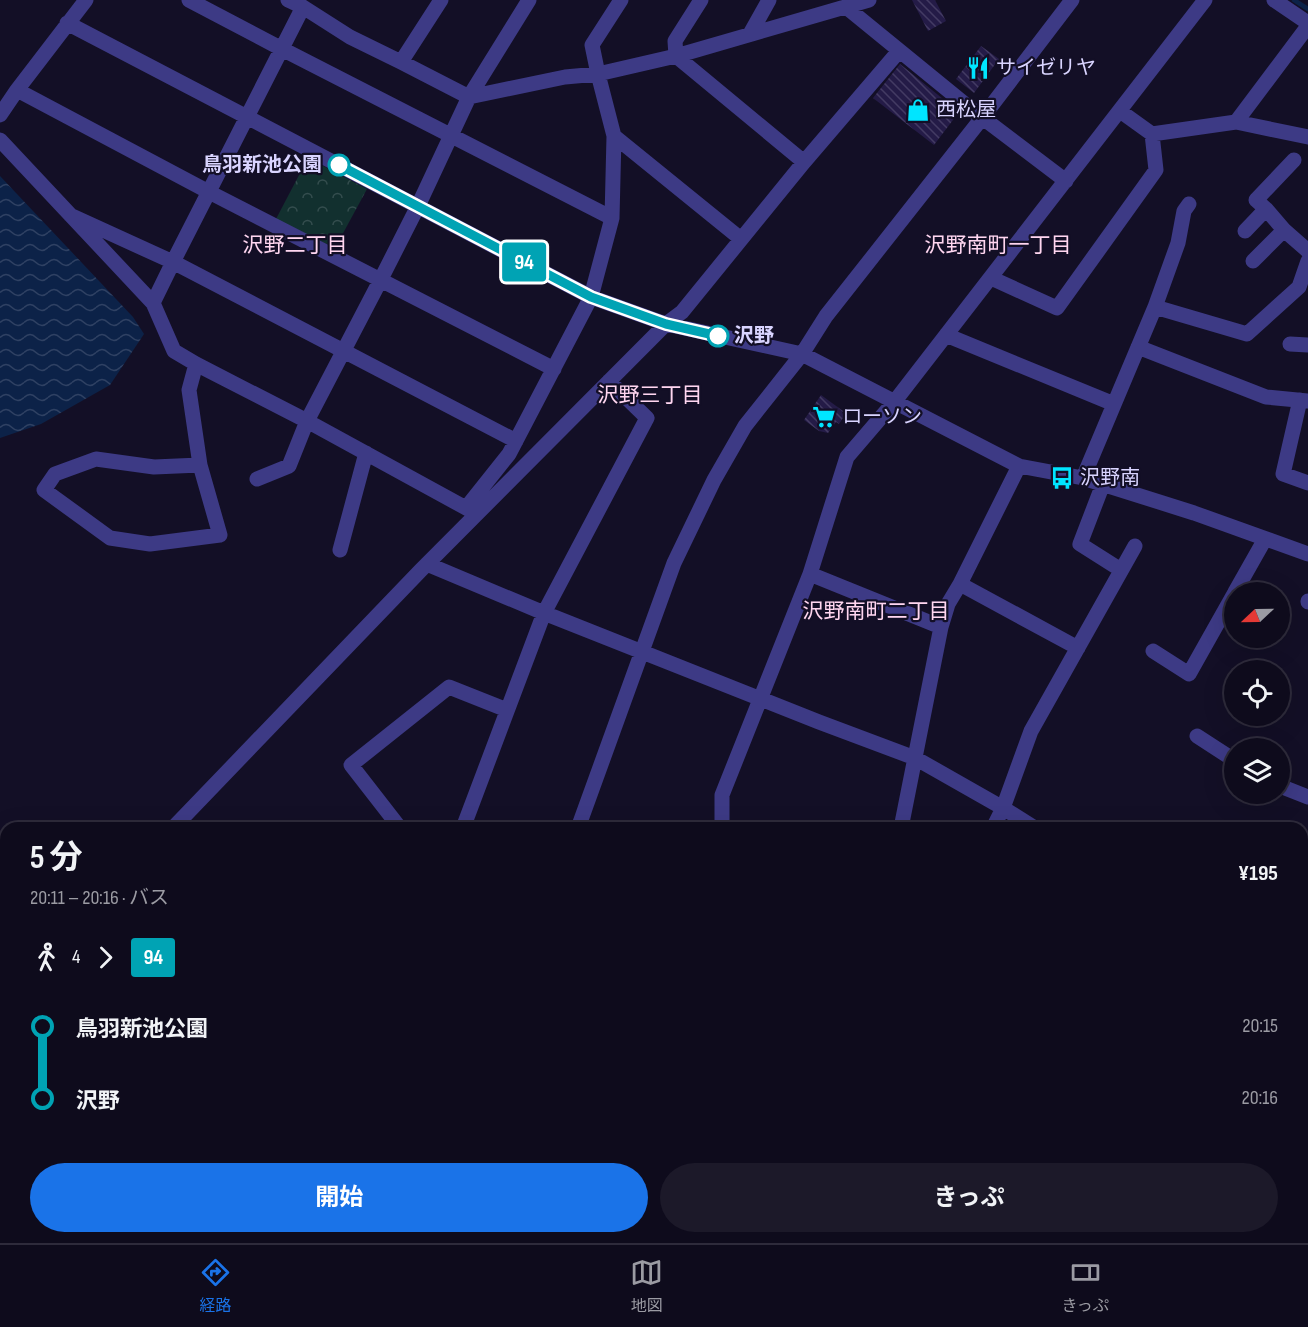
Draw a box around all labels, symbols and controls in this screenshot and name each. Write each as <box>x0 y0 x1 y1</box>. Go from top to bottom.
restaurant icon: サイゼリヤ <box>965 55 991 81</box>
place label: サイゼリヤ <box>996 56 1096 80</box>
shop icon: 西松屋 <box>905 97 931 123</box>
place label: 西松屋 <box>936 98 996 122</box>
place label: 鳥羽新池公園 <box>202 153 322 177</box>
marker: 鳥羽新池公園 <box>328 154 350 176</box>
district label: 沢野二丁目 <box>243 233 348 258</box>
district label: 沢野南町一丁目 <box>925 233 1072 258</box>
line badge: 94 <box>497 242 551 282</box>
text: 94 <box>514 250 534 275</box>
place label: 沢野 <box>734 324 774 348</box>
marker: 沢野 <box>707 325 729 347</box>
district label: 沢野三丁目 <box>598 383 703 408</box>
supermarket icon: ローソン <box>811 404 837 430</box>
place label: ローソン <box>842 405 922 429</box>
bus stop icon: 沢野南 <box>1049 465 1075 491</box>
place label: 沢野南 <box>1080 466 1140 490</box>
north arrow <box>1224 582 1290 648</box>
map controls <box>1224 582 1290 804</box>
district label: 沢野南町二丁目 <box>803 599 950 624</box>
button: locate <box>1224 660 1290 726</box>
button: layers <box>1224 738 1290 804</box>
text: 5 分 <box>30 838 83 878</box>
text: ¥195 <box>1238 860 1278 887</box>
text: 20:11 – 20:16 · バス <box>30 886 169 910</box>
icon: walk <box>30 941 63 974</box>
icon: forward <box>89 941 122 974</box>
text: 4 <box>72 945 80 969</box>
text: 94 <box>143 945 163 970</box>
text: 20:15 <box>1242 1014 1278 1038</box>
text: 鳥羽新池公園 <box>76 1016 208 1043</box>
text: 20:16 <box>1242 1086 1278 1110</box>
text: 沢野 <box>76 1088 120 1115</box>
button: 開始 <box>30 1163 648 1232</box>
button: きっぷ <box>660 1163 1278 1232</box>
tab: 経路 <box>199 1256 232 1316</box>
tab: 地図 <box>630 1256 663 1316</box>
tab: きっぷ <box>1062 1256 1109 1316</box>

